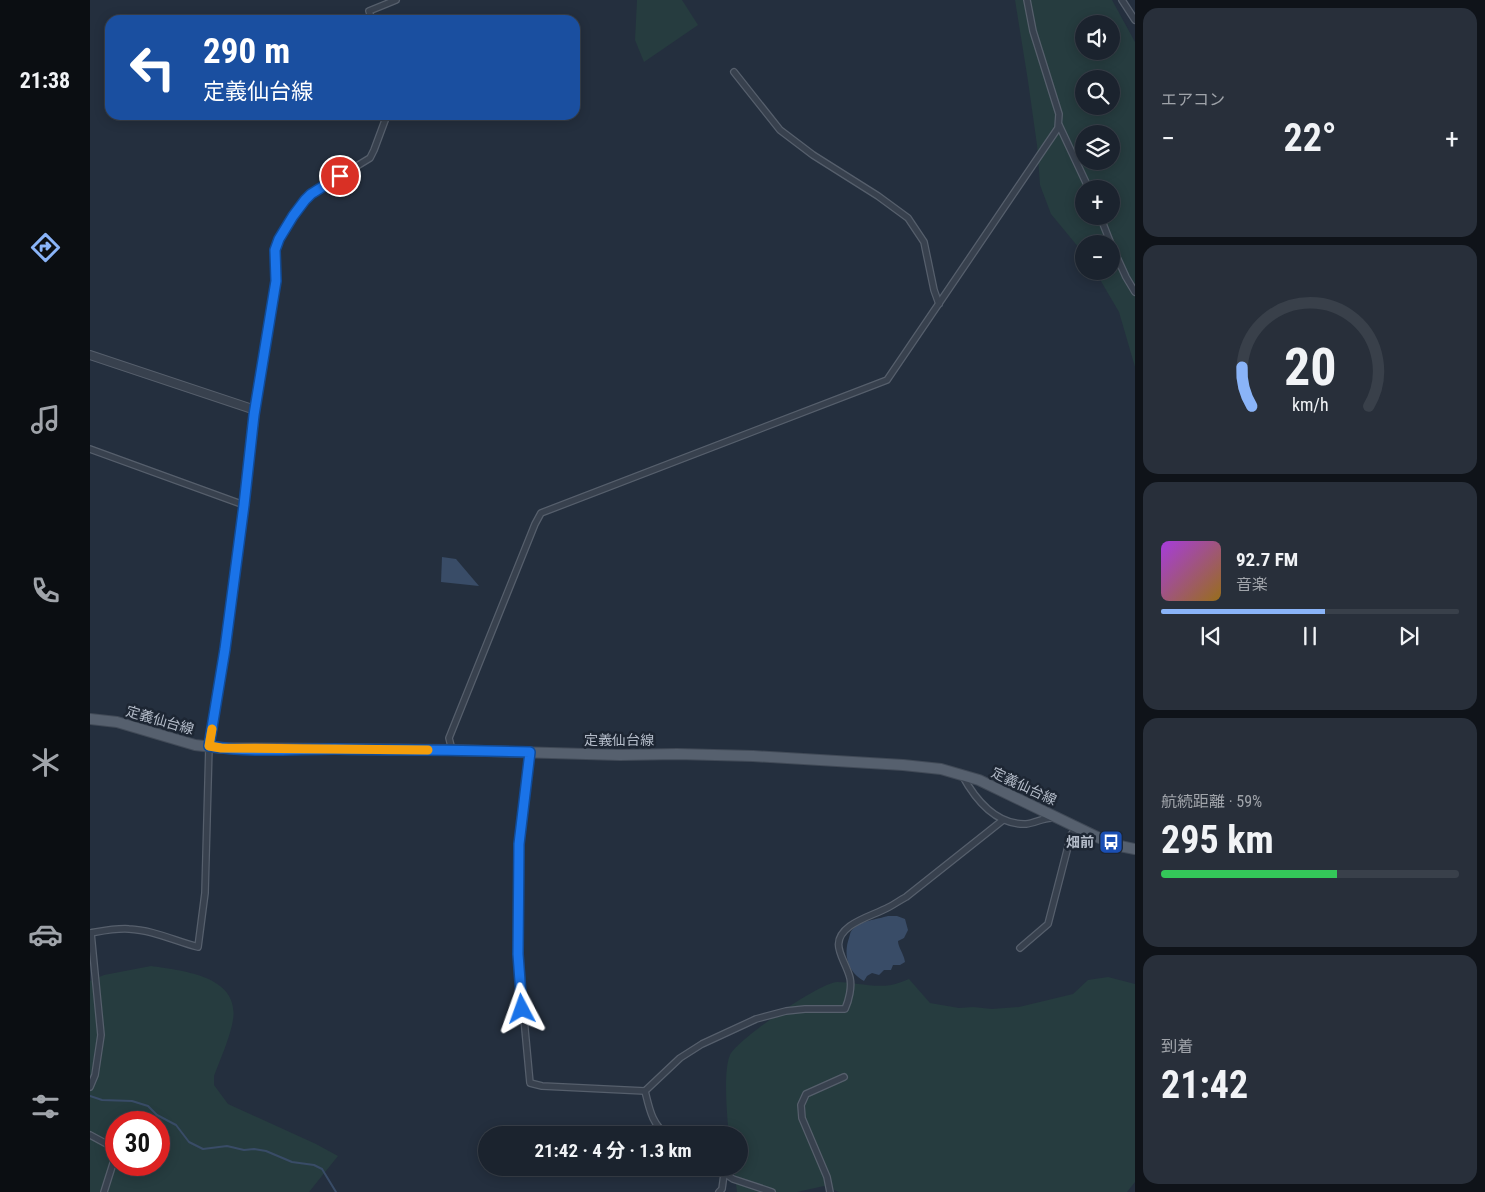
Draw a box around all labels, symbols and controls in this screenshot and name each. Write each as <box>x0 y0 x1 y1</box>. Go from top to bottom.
map controls <box>1075 15 1120 280</box>
button: sound <box>1075 15 1120 60</box>
text: 290 m <box>203 31 290 72</box>
icon: left <box>120 35 185 100</box>
text: 21:38 <box>20 68 70 93</box>
button: search <box>1075 70 1120 115</box>
text: 定義仙台線 <box>203 79 313 104</box>
text: エアコン <box>1161 90 1225 109</box>
text: 22° <box>1283 116 1337 160</box>
text: − <box>1161 122 1175 155</box>
text: + <box>1445 122 1459 155</box>
button: layers <box>1075 125 1120 170</box>
pin <box>319 155 361 197</box>
icon: arrive <box>326 162 354 190</box>
button: + <box>1075 180 1120 225</box>
icon: directions <box>28 230 63 265</box>
button: − <box>1075 235 1120 280</box>
text: 20 <box>1284 337 1336 398</box>
text: km/h <box>1292 394 1328 415</box>
icon: music <box>28 402 63 437</box>
text: 92.7 FM <box>1236 548 1298 571</box>
icon: phone <box>28 573 63 608</box>
text: 音楽 <box>1236 575 1268 594</box>
icon: previous <box>1197 622 1225 650</box>
icon: pause <box>1296 622 1324 650</box>
icon: next <box>1395 622 1423 650</box>
street label: 定義仙台線 <box>124 703 196 737</box>
street label: 定義仙台線 <box>584 732 654 748</box>
icon: climate <box>28 745 63 780</box>
street label: 定義仙台線 <box>989 764 1059 808</box>
text: 航続距離 · 59% <box>1161 792 1262 811</box>
text: 295 km <box>1161 818 1274 862</box>
bus stop icon: 畑前 <box>1098 829 1124 855</box>
place label: 畑前 <box>1066 834 1094 850</box>
icon: car <box>28 917 63 952</box>
position arrow <box>495 982 547 1034</box>
text: 到着 <box>1161 1037 1193 1056</box>
text: 21:42 <box>1161 1063 1248 1107</box>
icon: filters <box>28 1089 63 1124</box>
speed limit sign: 30 <box>105 1111 170 1176</box>
text: 21:42 · 4 分 · 1.3 km <box>534 1139 692 1162</box>

